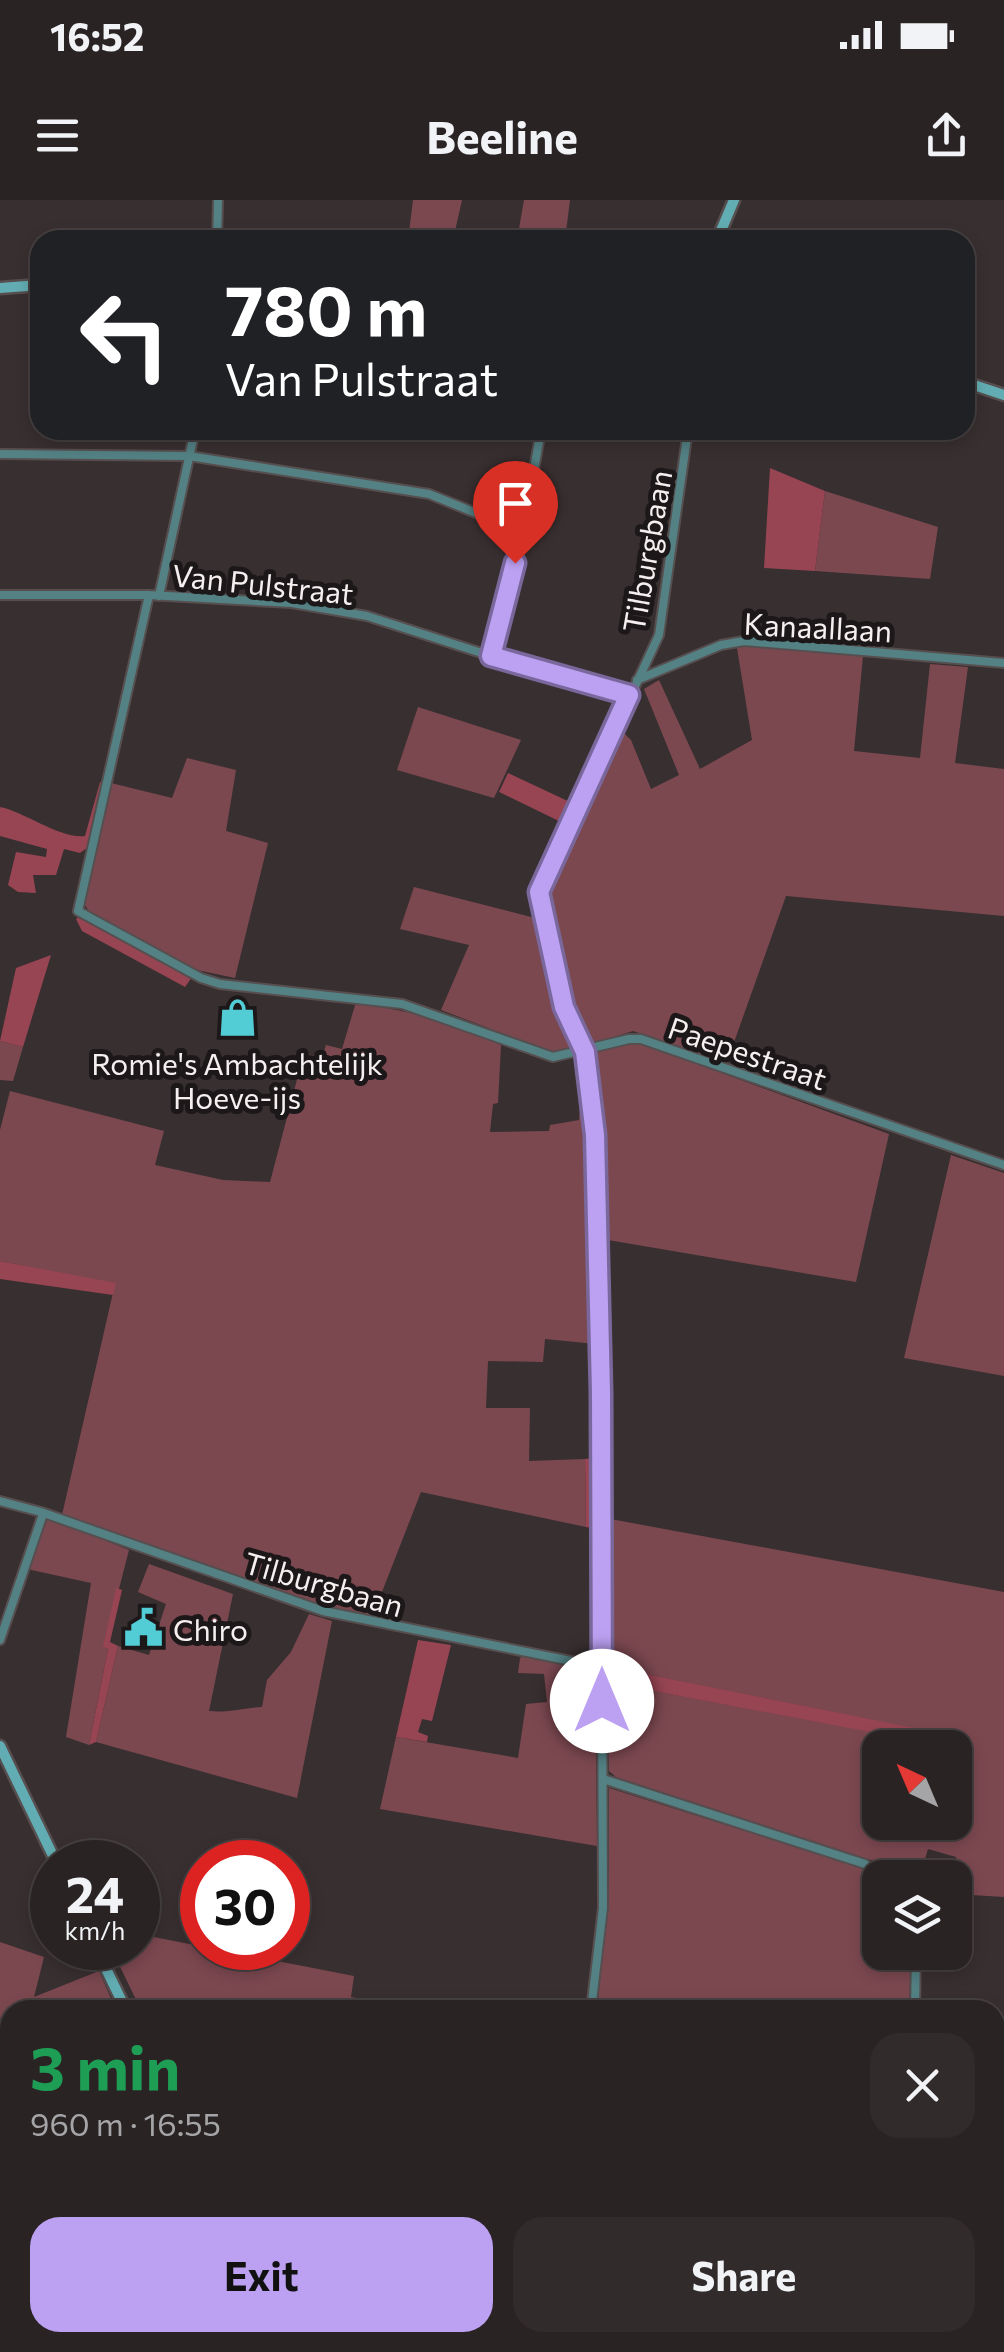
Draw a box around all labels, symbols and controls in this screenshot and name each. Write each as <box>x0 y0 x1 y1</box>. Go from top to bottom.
text: 16:52 <box>50 12 144 59</box>
icon: menu <box>30 108 85 163</box>
text: Beeline <box>426 108 578 163</box>
icon: share <box>919 108 974 163</box>
text: 780 m <box>225 265 427 350</box>
icon: left <box>60 270 190 400</box>
text: Van Pulstraat <box>225 350 498 405</box>
pin <box>473 461 558 564</box>
street label: Tilburgbaan <box>614 467 678 635</box>
icon: arrive <box>488 476 543 531</box>
street label: Van Pulstraat <box>171 555 355 611</box>
street label: Kanaallaan <box>743 604 893 648</box>
shop icon: Romie's Ambachtelijk Hoeve-ijs <box>216 997 258 1039</box>
street label: Paepestraat <box>664 1008 832 1096</box>
place label: Romie's Ambachtelijk Hoeve-ijs <box>91 1044 383 1115</box>
street label: Tilburgbaan <box>240 1543 408 1623</box>
public building icon: Chiro <box>122 1607 164 1649</box>
place label: Chiro <box>173 1610 248 1647</box>
position arrow <box>550 1649 654 1753</box>
north arrow <box>862 1730 972 1840</box>
map controls <box>862 1730 972 1970</box>
speed limit sign: 30 <box>180 1840 310 1970</box>
button: layers <box>862 1860 972 1970</box>
text: 24 <box>66 1862 124 1923</box>
text: km/h <box>65 1915 125 1945</box>
text: 3 min <box>30 2029 180 2102</box>
button: close <box>870 2033 975 2138</box>
text: 960 m · 16:55 <box>30 2103 221 2143</box>
button: Exit <box>30 2217 493 2332</box>
button: Share <box>513 2217 975 2332</box>

